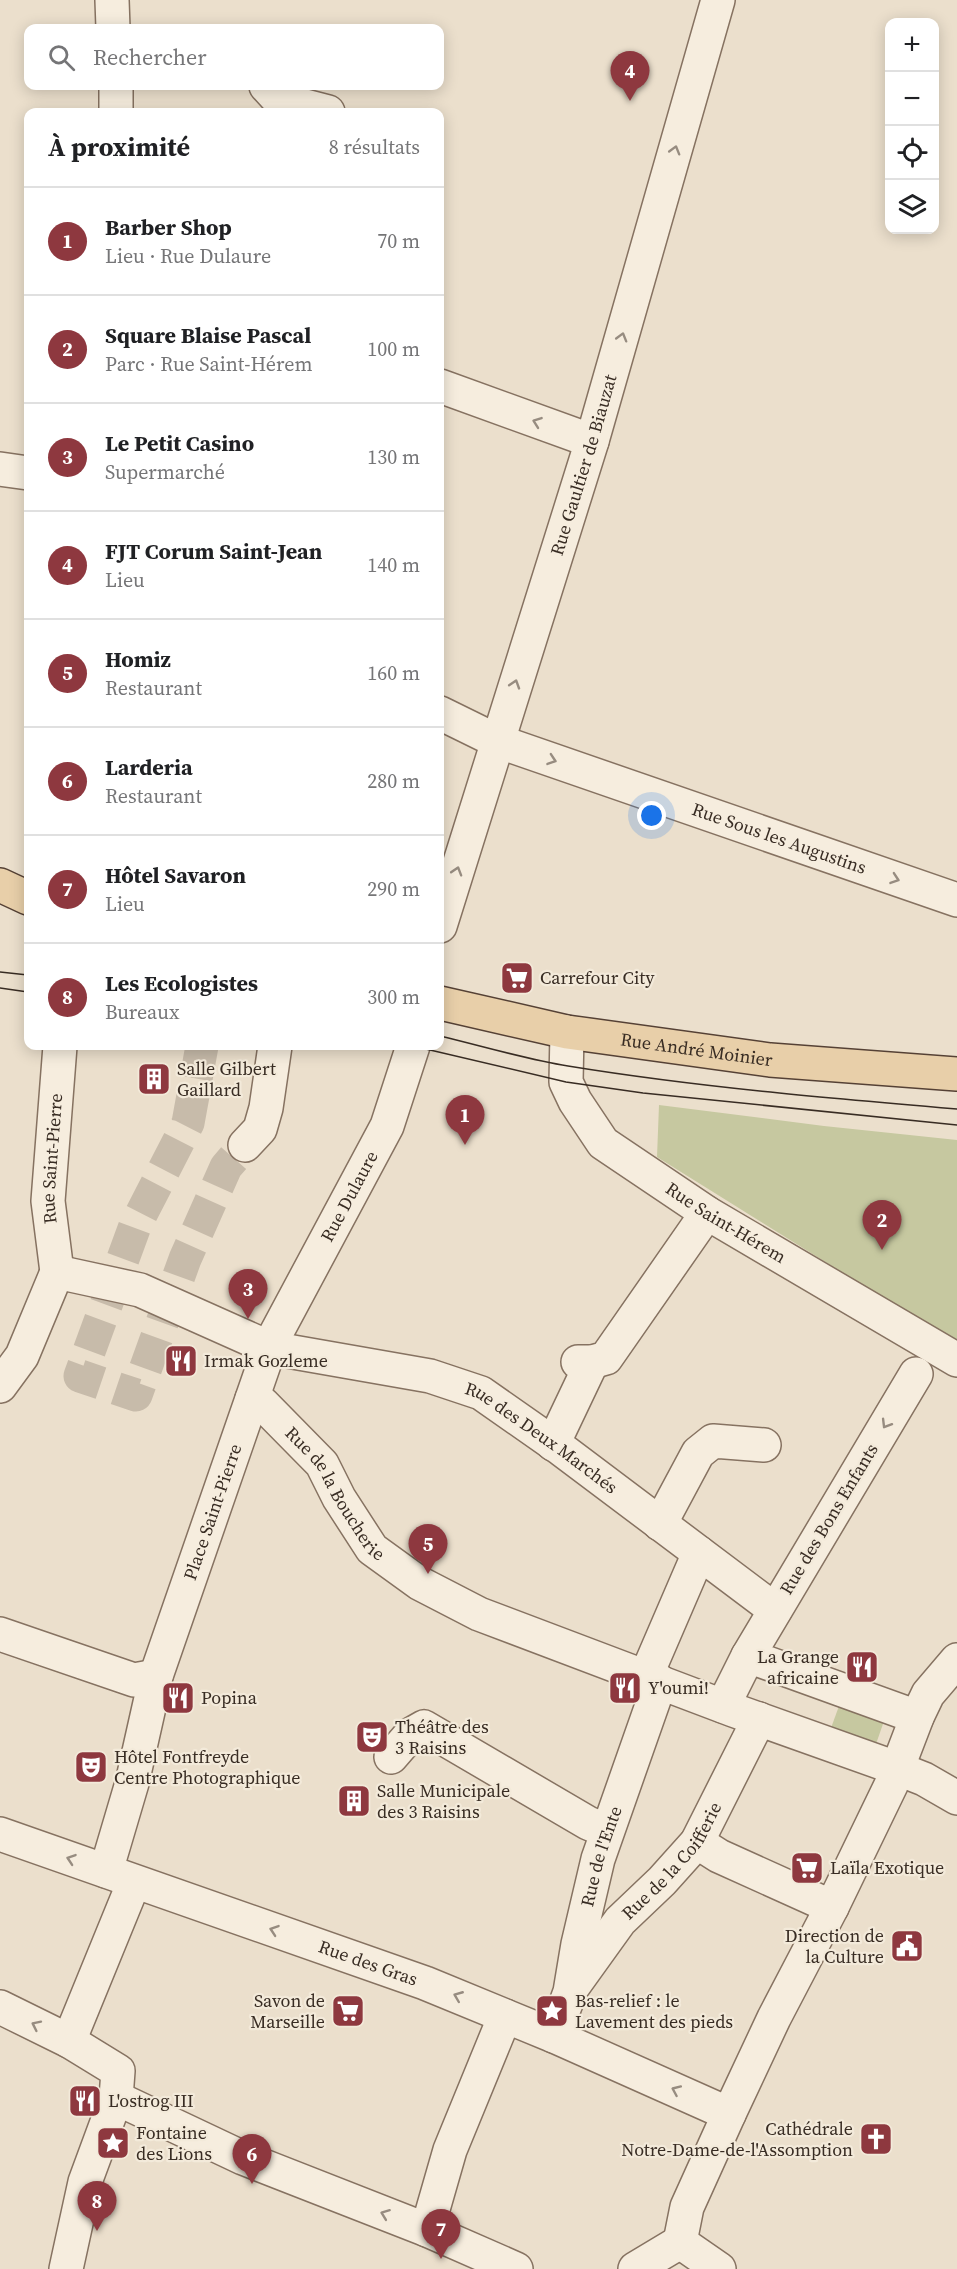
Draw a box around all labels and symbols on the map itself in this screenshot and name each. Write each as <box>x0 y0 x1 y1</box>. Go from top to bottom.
pin: 4 <box>610 51 650 101</box>
one-way arrow <box>668 145 680 156</box>
one-way arrow <box>614 333 627 343</box>
street label: Rue Gaultier de Biauzat <box>544 371 622 558</box>
one-way arrow <box>532 416 543 429</box>
one-way arrow <box>508 679 520 690</box>
one-way arrow <box>547 753 557 765</box>
street label: Rue Sous les Augustins <box>689 796 870 880</box>
your location <box>637 801 666 830</box>
one-way arrow <box>450 866 462 877</box>
one-way arrow <box>889 872 900 884</box>
supermarket icon: Carrefour City <box>499 960 535 996</box>
place label: Carrefour City <box>540 965 655 990</box>
street label: Rue André Moinier <box>619 1027 775 1072</box>
place label: Salle Gilbert Gaillard <box>177 1056 276 1102</box>
building icon: Salle Gilbert Gaillard <box>136 1061 172 1097</box>
street label: Rue Saint-Pierre <box>35 1092 68 1225</box>
pin: 1 <box>446 1096 484 1145</box>
street label: Rue Dulaure <box>314 1146 384 1246</box>
street label: Rue Saint-Hérem <box>661 1176 791 1269</box>
pin: 2 <box>862 1200 902 1250</box>
pin: 3 <box>228 1270 268 1319</box>
restaurant icon: Irmak Gozleme <box>163 1343 199 1379</box>
place label: Irmak Gozleme <box>204 1348 328 1373</box>
street label: Rue des Deux Marchés <box>462 1376 623 1499</box>
one-way arrow <box>882 1418 894 1428</box>
street label: Rue de la Boucherie <box>280 1421 390 1566</box>
street label: Rue des Bons Enfants <box>773 1438 884 1599</box>
street label: Place Saint-Pierre <box>177 1440 248 1583</box>
pin: 5 <box>408 1524 448 1574</box>
place label: La Grange africaine <box>757 1644 839 1690</box>
restaurant icon: La Grange africaine <box>844 1649 880 1685</box>
restaurant icon: Y'oumi! <box>607 1670 643 1706</box>
place label: Y'oumi! <box>648 1675 709 1700</box>
restaurant icon: Popina <box>160 1680 196 1716</box>
place label: Popina <box>201 1685 258 1710</box>
place label: Théâtre des 3 Raisins <box>395 1714 489 1760</box>
theatre icon: Théâtre des 3 Raisins <box>354 1719 390 1755</box>
place label: Hôtel Fontfreyde Centre Photographique <box>114 1744 300 1790</box>
theatre icon: Hôtel Fontfreyde Centre Photographique <box>73 1749 109 1785</box>
place label: Salle Municipale des 3 Raisins <box>377 1778 510 1824</box>
building icon: Salle Municipale des 3 Raisins <box>336 1783 372 1819</box>
street label: Rue de la Coifferie <box>616 1797 727 1925</box>
street label: Rue de l'Ente <box>574 1803 628 1909</box>
supermarket icon: Laïla Exotique <box>789 1850 825 1886</box>
one-way arrow <box>66 1854 76 1866</box>
place label: Laïla Exotique <box>830 1855 944 1880</box>
place label: Direction de la Culture <box>785 1923 884 1969</box>
one-way arrow <box>269 1925 280 1938</box>
public building icon: Direction de la Culture <box>889 1928 925 1964</box>
street label: Rue des Gras <box>315 1934 421 1992</box>
place label: Savon de Marseille <box>250 1988 325 2034</box>
place label: Bas-relief : le Lavement des pieds <box>575 1988 733 2034</box>
one-way arrow <box>453 1991 464 2003</box>
supermarket icon: Savon de Marseille <box>330 1993 366 2029</box>
place icon: Bas-relief : le Lavement des pieds <box>534 1993 570 2029</box>
one-way arrow <box>32 2021 43 2032</box>
restaurant icon: L'ostrog III <box>67 2083 103 2119</box>
one-way arrow <box>671 2085 682 2097</box>
place label: L'ostrog III <box>108 2088 194 2113</box>
place label: Cathédrale Notre-Dame-de-l'Assomption <box>621 2116 853 2162</box>
place label: Fontaine des Lions <box>136 2120 212 2166</box>
church icon: Cathédrale Notre-Dame-de-l'Assomption <box>858 2121 894 2157</box>
place icon: Fontaine des Lions <box>95 2125 131 2161</box>
pin: 6 <box>232 2134 272 2184</box>
pin: 8 <box>78 2182 116 2231</box>
one-way arrow <box>380 2209 391 2221</box>
pin: 7 <box>422 2210 460 2259</box>

